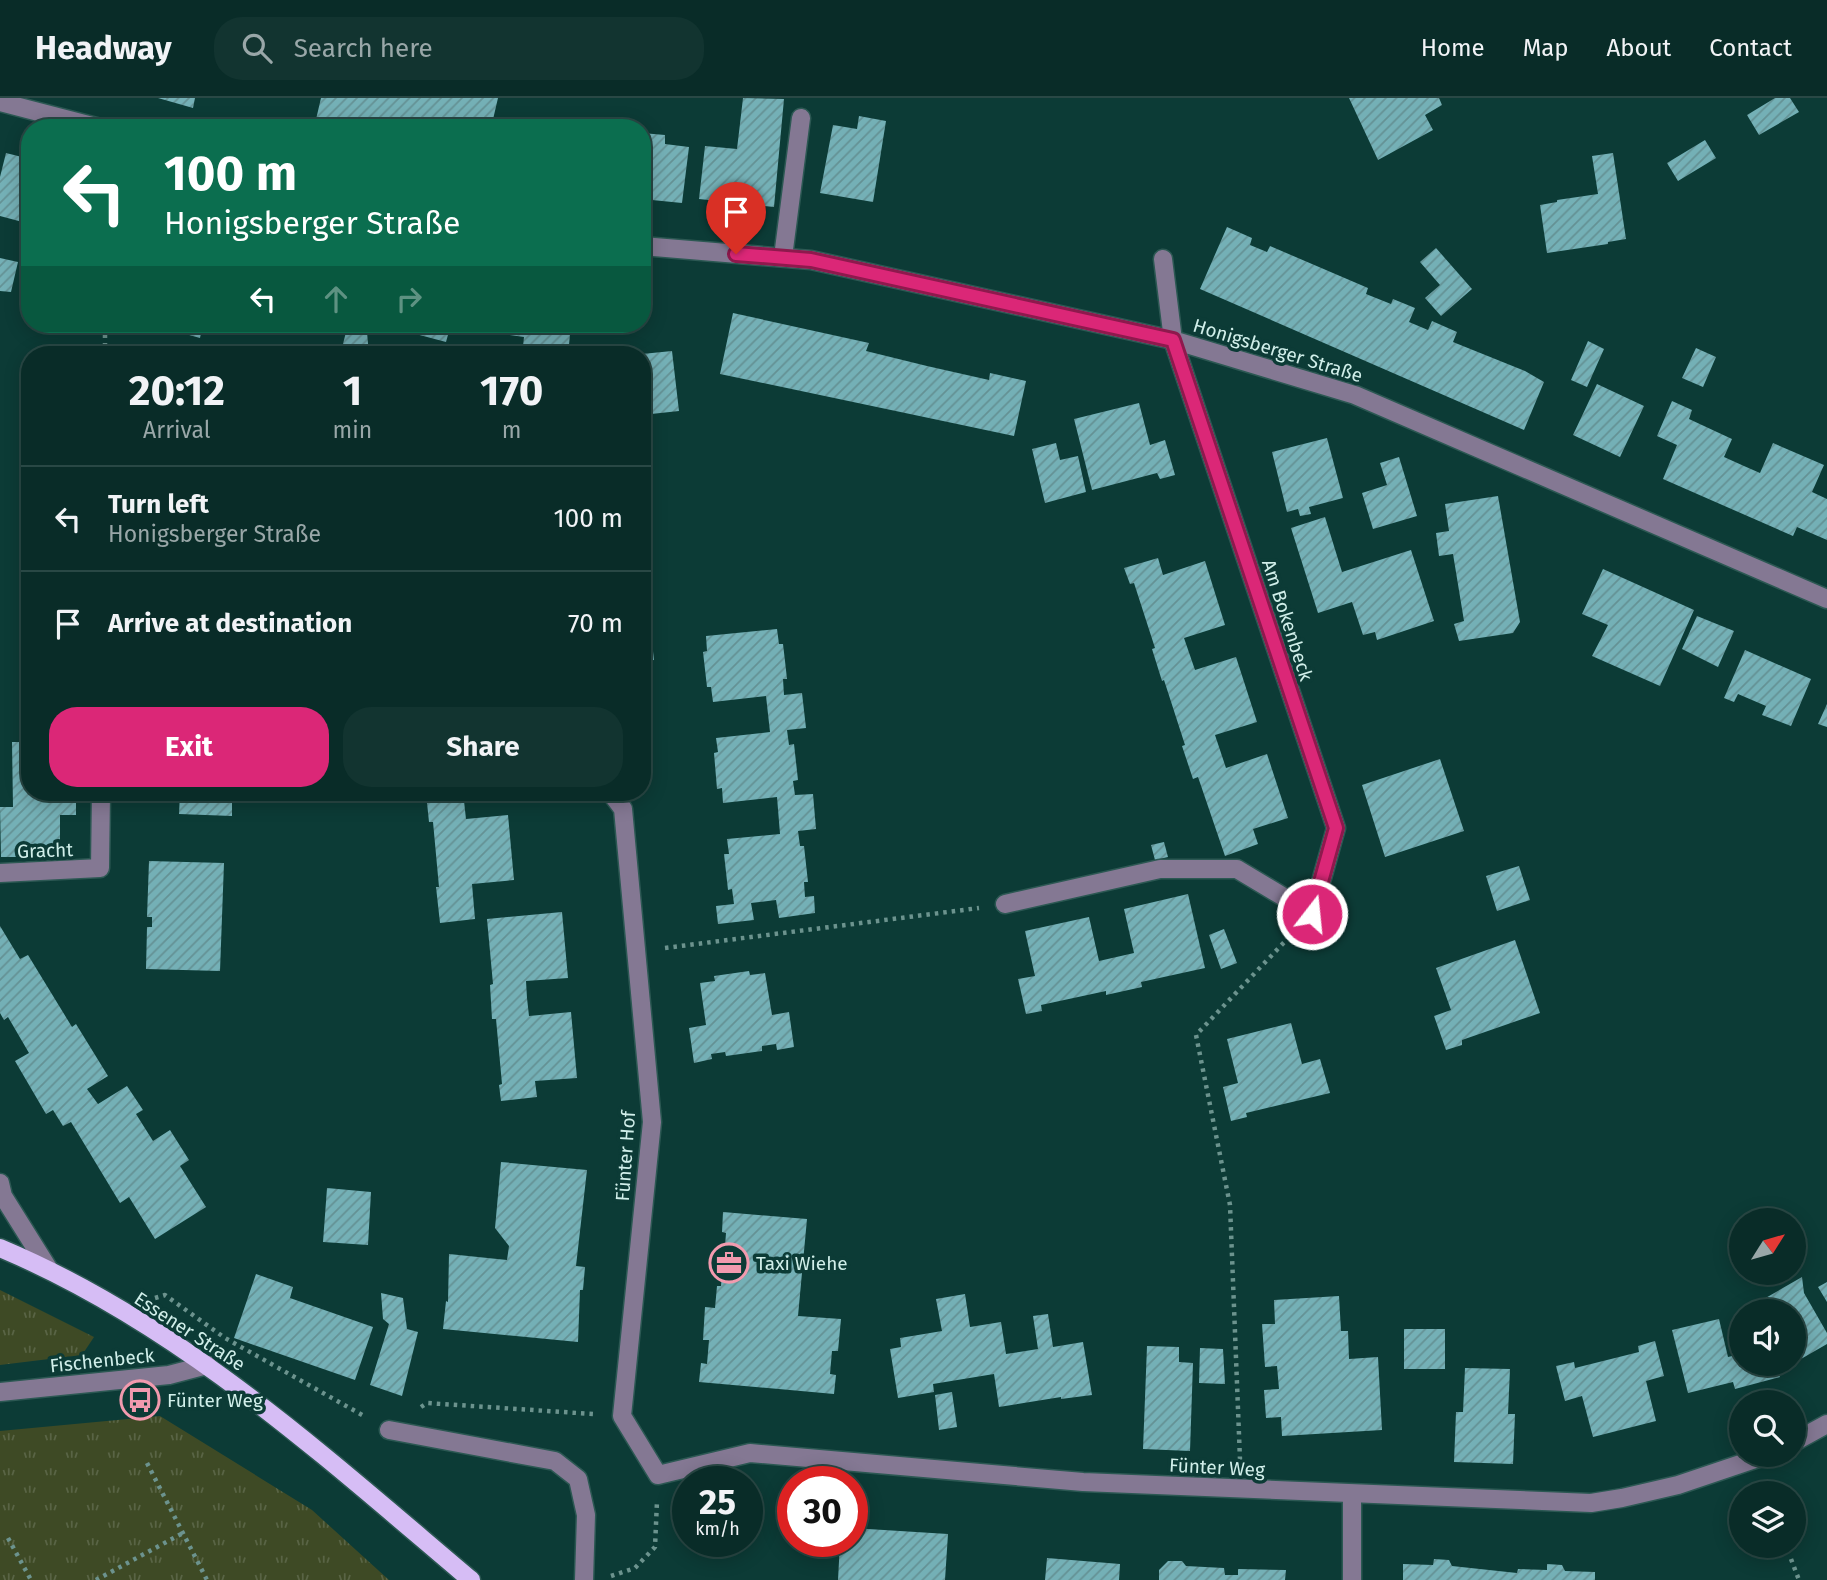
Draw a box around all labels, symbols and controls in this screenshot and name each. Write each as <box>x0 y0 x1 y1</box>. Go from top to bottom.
search box <box>214 17 704 80</box>
text: Headway <box>35 28 172 68</box>
icon: search <box>238 29 276 67</box>
text: Search here <box>294 33 433 64</box>
text: Home <box>1421 34 1485 62</box>
text: Map <box>1523 34 1569 62</box>
text: About <box>1607 34 1671 62</box>
text: Contact <box>1709 34 1792 62</box>
text: 100 m <box>164 144 297 203</box>
icon: left <box>49 147 140 238</box>
pin <box>706 182 766 254</box>
icon: arrive <box>717 193 755 231</box>
text: Honigsberger Straße <box>164 204 460 242</box>
icon: left <box>244 280 282 318</box>
icon: ahead <box>317 280 355 318</box>
icon: right <box>390 280 428 318</box>
street label: Honigsberger Straße <box>1190 314 1365 387</box>
text: 20:12 <box>129 366 225 416</box>
text: 1 <box>343 366 362 416</box>
text: 170 <box>480 366 543 416</box>
text: Arrival <box>143 416 210 444</box>
text: min <box>333 416 372 444</box>
text: m <box>502 416 521 444</box>
text: Turn left <box>108 489 209 520</box>
icon: left <box>49 500 87 538</box>
text: 100 m <box>554 503 623 534</box>
text: Honigsberger Straße <box>108 520 321 548</box>
street label: Am Bokenbeck <box>1257 557 1318 684</box>
icon: arrive <box>49 605 87 643</box>
text: Arrive at destination <box>108 608 352 639</box>
text: 70 m <box>568 608 623 639</box>
button: Exit <box>49 707 329 787</box>
button: Share <box>343 707 623 787</box>
street label: Gracht <box>17 838 74 863</box>
position arrow <box>1275 877 1349 951</box>
street label: Fünter Hof <box>611 1108 640 1202</box>
north arrow <box>1729 1208 1806 1284</box>
map controls <box>1729 1208 1806 1558</box>
office icon: Taxi Wiehe <box>708 1242 750 1284</box>
place label: Taxi Wiehe <box>756 1252 848 1275</box>
street label: Essener Straße <box>130 1287 250 1376</box>
button: sound <box>1729 1299 1806 1376</box>
street label: Fischenbeck <box>49 1344 156 1377</box>
bus stop icon: Fünter Weg <box>119 1379 161 1421</box>
place label: Fünter Weg <box>167 1389 263 1412</box>
button: search <box>1729 1390 1806 1467</box>
street label: Fünter Weg <box>1169 1454 1266 1481</box>
speed limit sign: 30 <box>777 1466 868 1557</box>
text: 25 <box>699 1481 736 1523</box>
button: layers <box>1729 1481 1806 1558</box>
text: km/h <box>695 1518 740 1540</box>

